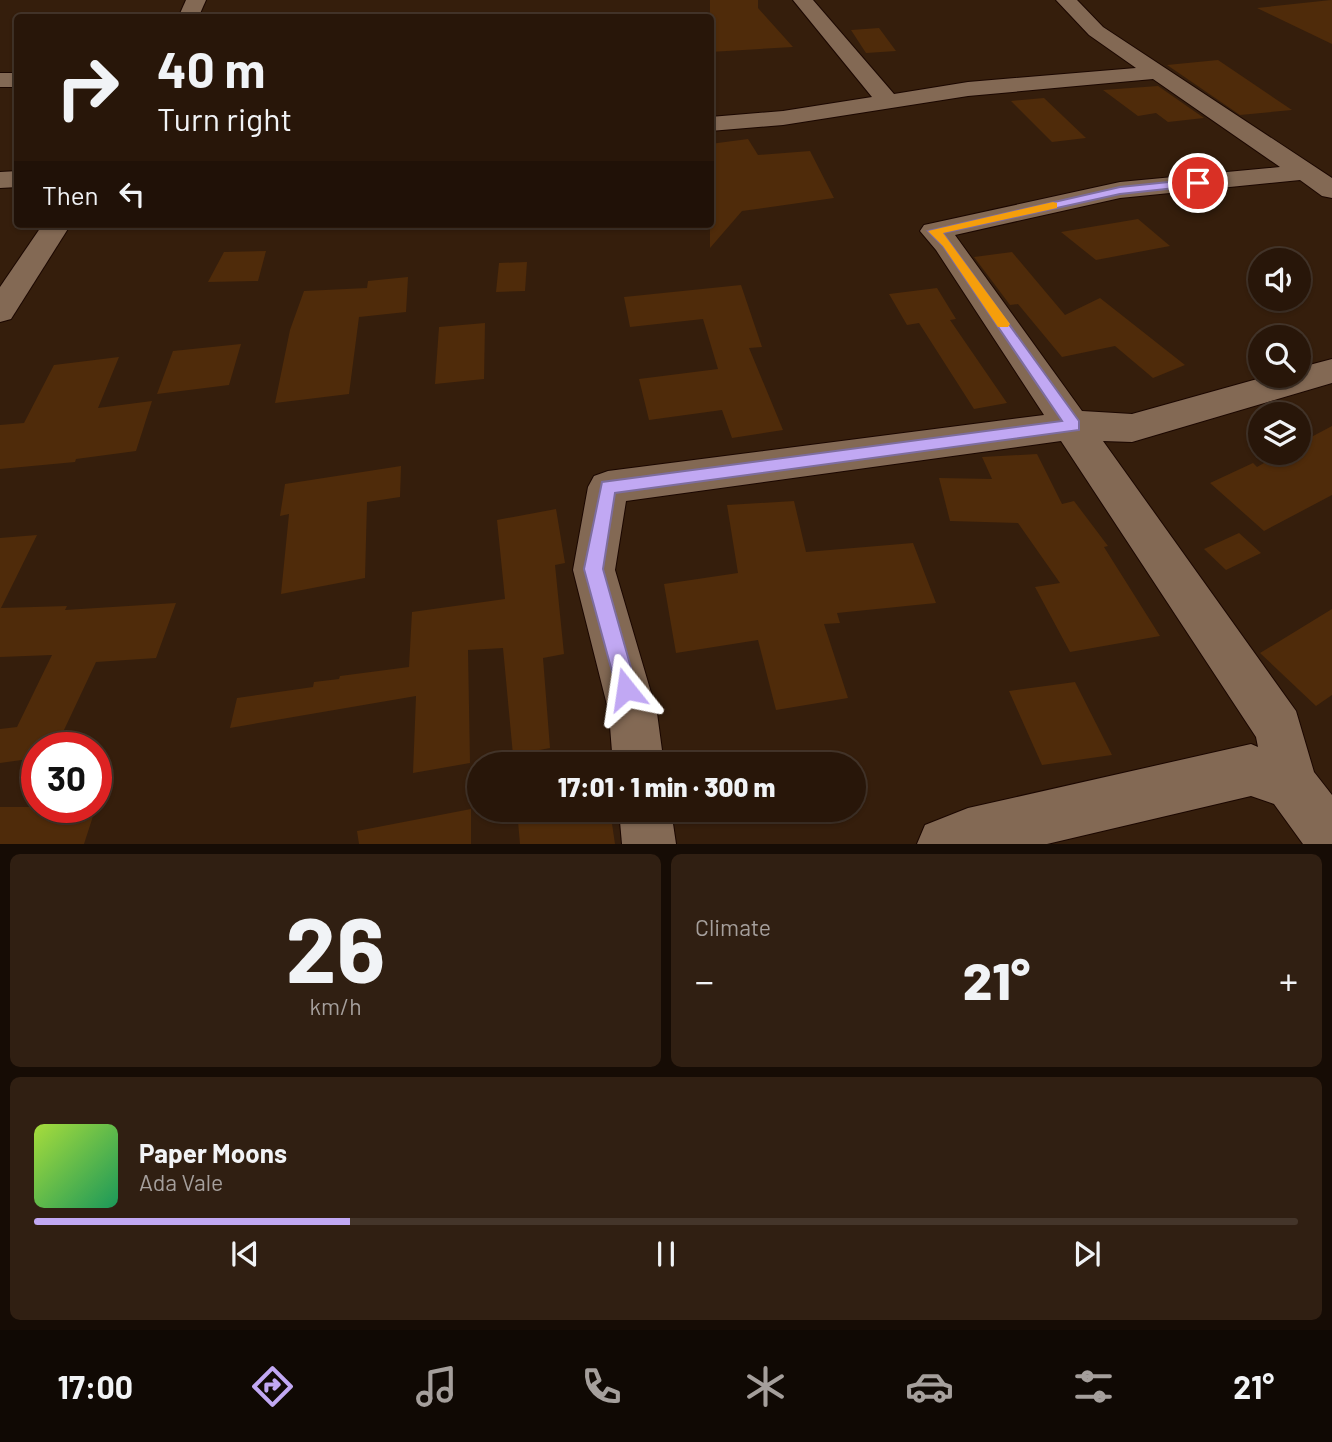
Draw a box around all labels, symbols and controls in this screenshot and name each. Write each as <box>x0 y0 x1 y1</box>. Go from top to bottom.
text: 40 m <box>157 39 265 98</box>
icon: right <box>42 42 133 133</box>
text: Turn right <box>157 99 292 137</box>
pin <box>1168 153 1228 213</box>
icon: arrive <box>1179 164 1217 202</box>
icon: left <box>113 175 151 213</box>
text: Then <box>42 179 99 210</box>
map controls <box>1248 248 1311 465</box>
button: sound <box>1248 248 1311 311</box>
button: search <box>1248 325 1311 388</box>
button: layers <box>1248 402 1311 465</box>
position arrow <box>589 652 663 726</box>
speed limit sign: 30 <box>21 732 112 823</box>
text: 17:01 · 1 min · 300 m <box>558 771 775 802</box>
text: 26 <box>286 892 385 1001</box>
text: Climate <box>695 913 771 941</box>
text: 21° <box>963 948 1030 1010</box>
text: − <box>695 957 714 1003</box>
text: + <box>1279 957 1298 1003</box>
text: km/h <box>309 992 362 1020</box>
text: Paper Moons <box>139 1137 287 1168</box>
text: Ada Vale <box>139 1168 223 1196</box>
icon: previous <box>226 1235 264 1273</box>
icon: pause <box>647 1235 685 1273</box>
icon: next <box>1068 1235 1106 1273</box>
icon: directions <box>248 1362 297 1411</box>
icon: music <box>412 1362 461 1411</box>
icon: phone <box>577 1362 626 1411</box>
icon: climate <box>741 1362 790 1411</box>
icon: car <box>905 1362 954 1411</box>
icon: filters <box>1069 1362 1118 1411</box>
text: 17:00 <box>58 1367 133 1405</box>
text: 21° <box>1233 1367 1274 1405</box>

